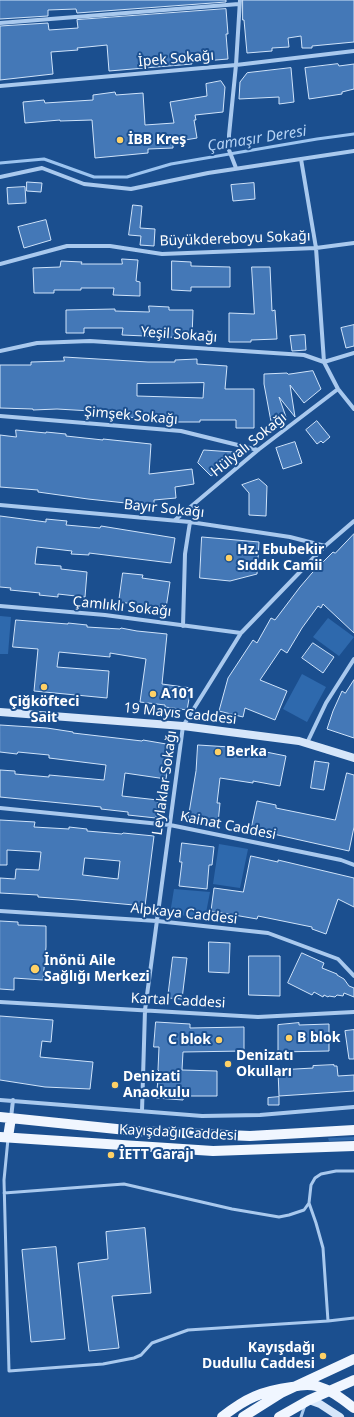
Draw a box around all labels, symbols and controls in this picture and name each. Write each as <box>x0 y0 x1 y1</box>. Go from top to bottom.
street label: İpek Sokağı <box>137 47 215 71</box>
water label: Çamaşır Deresi <box>206 122 308 156</box>
place label: İBB Kreş <box>128 132 186 148</box>
marker: İBB Kreş <box>115 135 125 145</box>
street label: Büyükdereboyu Sokağı <box>159 228 311 250</box>
street label: Yeşil Sokağı <box>140 324 218 346</box>
street label: Şimşek Sokağı <box>84 404 178 428</box>
street label: Hülyalı Sokağı <box>208 409 290 481</box>
street label: Bayır Sokağı <box>123 496 205 522</box>
place label: Hz. Ebubekir Sıddık Camii <box>237 542 324 574</box>
marker: Hz. Ebubekir Sıddık Camii <box>224 553 234 563</box>
street label: Çamlıklı Sokağı <box>72 593 172 621</box>
marker: Çiğköfteci Sait <box>39 682 49 692</box>
place label: A101 <box>161 686 195 702</box>
marker: A101 <box>148 689 158 699</box>
place label: Çiğköfteci Sait <box>9 694 79 726</box>
street label: 19 Mayıs Caddesi <box>123 700 237 728</box>
street label: Leylaklar Sokağı <box>149 730 181 836</box>
place label: Berka <box>226 744 267 760</box>
marker: Berka <box>213 747 223 757</box>
street label: Kainat Caddesi <box>179 808 277 844</box>
street label: Alpkaya Caddesi <box>130 900 238 928</box>
place label: İnönü Aile Sağlığı Merkezi <box>44 953 150 986</box>
marker: İnönü Aile Sağlığı Merkezi <box>29 963 41 975</box>
street label: Kartal Caddesi <box>130 990 226 1012</box>
place label: B blok <box>297 1030 340 1046</box>
place label: C blok <box>168 1032 211 1048</box>
marker: B blok <box>284 1033 294 1043</box>
marker: C blok <box>214 1035 224 1045</box>
place label: Denizatı Okulları <box>236 1048 293 1080</box>
marker: Denizatı Okulları <box>223 1059 233 1069</box>
place label: Denizati Anaokulu <box>123 1069 190 1102</box>
marker: Denizati Anaokulu <box>110 1080 120 1090</box>
street label: Kayışdağı Caddesi <box>118 1122 238 1144</box>
place label: İETT Garajı <box>119 1147 194 1163</box>
marker: İETT Garajı <box>106 1150 116 1160</box>
place label: Kayışdağı Dudullu Caddesi <box>202 1340 315 1372</box>
marker: Kayışdağı Dudullu Caddesi <box>318 1351 328 1361</box>

